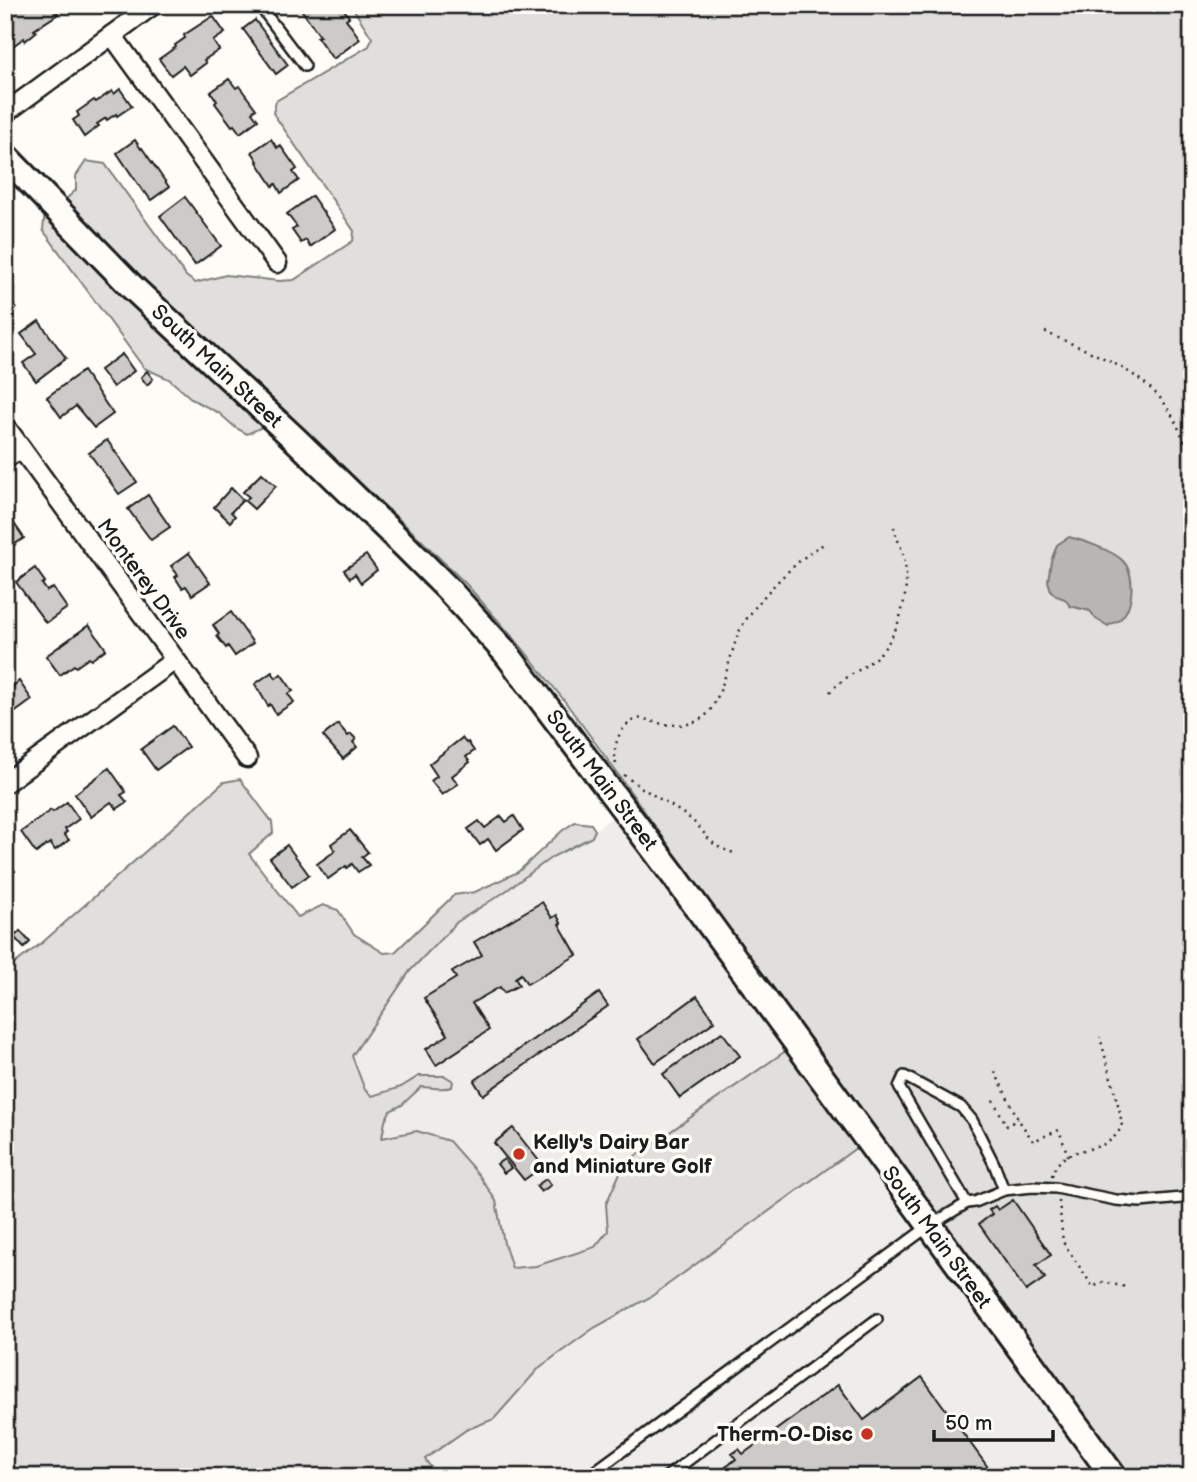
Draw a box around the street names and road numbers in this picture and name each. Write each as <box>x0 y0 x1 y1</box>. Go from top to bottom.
street label: South Main Street <box>146 299 288 434</box>
street label: Monterey Drive <box>92 514 196 644</box>
street label: South Main Street <box>541 705 663 856</box>
street label: South Main Street <box>877 1161 997 1314</box>

